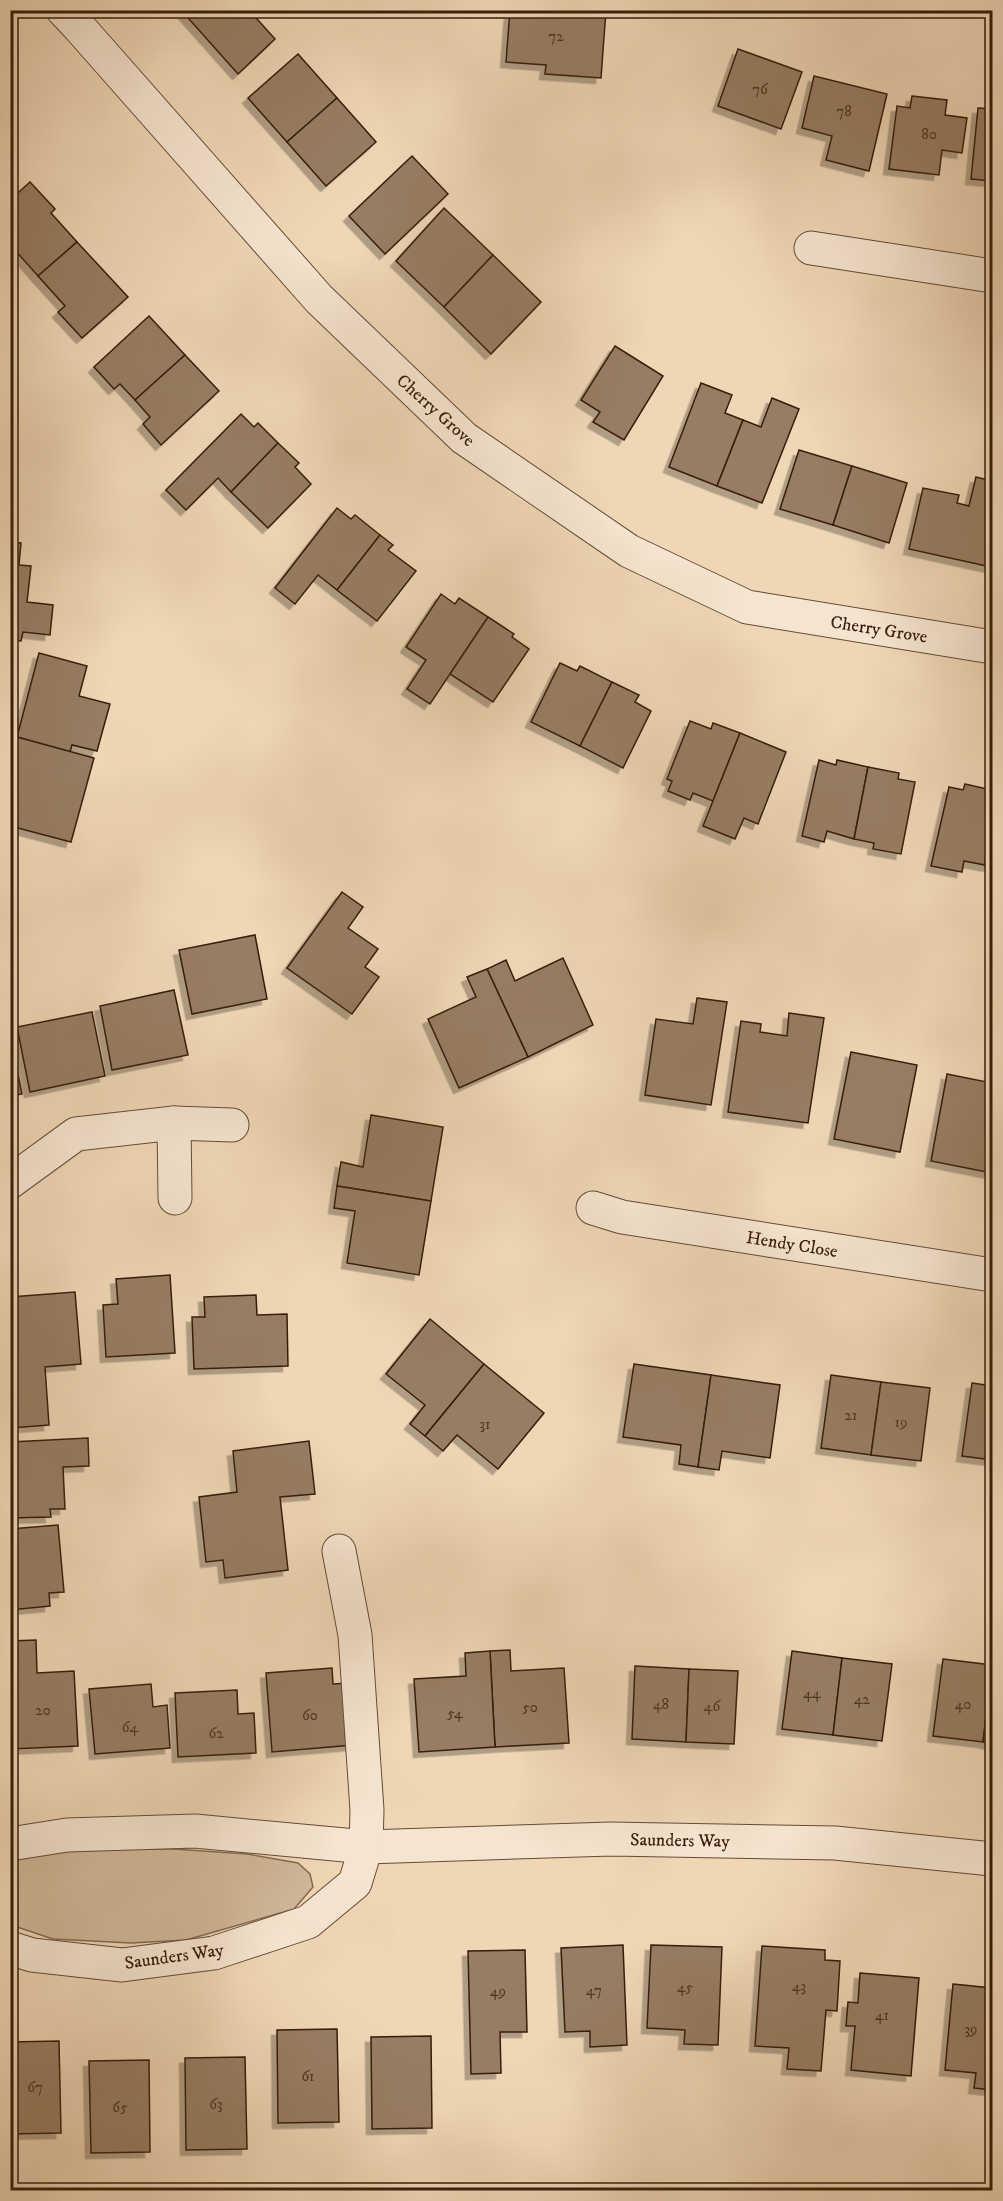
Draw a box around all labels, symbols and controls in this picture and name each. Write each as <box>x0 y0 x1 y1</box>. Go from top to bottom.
house number: 72 <box>548 27 564 46</box>
house number: 76 <box>752 80 769 99</box>
house number: 78 <box>836 102 852 121</box>
house number: 80 <box>921 125 937 144</box>
street label: Cherry Grove <box>392 370 479 452</box>
street label: Cherry Grove <box>829 611 929 649</box>
street label: Hendy Close <box>744 1227 839 1263</box>
house number: 21 <box>845 1406 857 1425</box>
house number: 19 <box>895 1413 907 1432</box>
house number: 31 <box>479 1415 491 1434</box>
house number: 44 <box>803 1684 821 1703</box>
house number: 42 <box>854 1690 871 1709</box>
house number: 48 <box>653 1695 669 1714</box>
house number: 40 <box>955 1695 971 1714</box>
house number: 46 <box>704 1697 721 1716</box>
house number: 50 <box>522 1698 538 1717</box>
house number: 20 <box>35 1701 51 1720</box>
house number: 54 <box>447 1704 463 1723</box>
house number: 60 <box>302 1706 318 1725</box>
house number: 64 <box>122 1718 139 1737</box>
house number: 62 <box>208 1724 224 1743</box>
street label: Saunders Way <box>630 1829 730 1853</box>
street label: Saunders Way <box>123 1939 225 1975</box>
house number: 43 <box>792 1977 806 1996</box>
house number: 45 <box>677 1978 694 1997</box>
house number: 47 <box>586 1981 602 2000</box>
house number: 49 <box>490 1982 506 2001</box>
house number: 41 <box>875 2006 889 2025</box>
house number: 39 <box>964 2020 978 2039</box>
house number: 61 <box>301 2067 315 2086</box>
house number: 67 <box>27 2078 43 2097</box>
house number: 63 <box>209 2095 223 2114</box>
house number: 65 <box>112 2098 128 2117</box>

